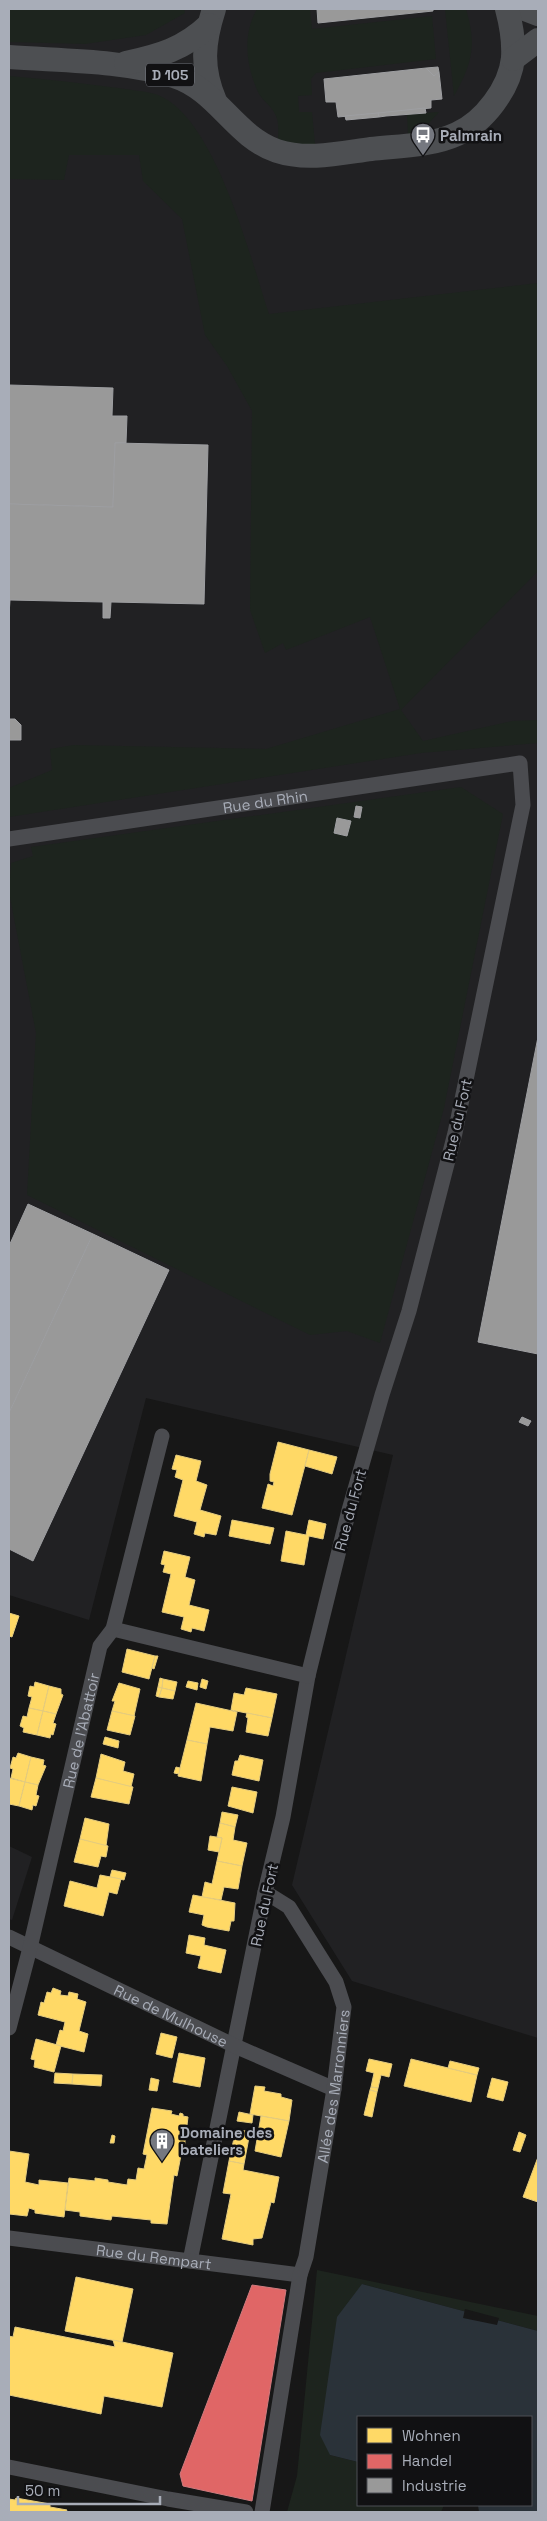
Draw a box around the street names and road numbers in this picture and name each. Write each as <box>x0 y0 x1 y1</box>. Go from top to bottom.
road number: D 105 <box>146 64 194 86</box>
street label: Rue du Rhin <box>221 785 309 817</box>
street label: Rue du Fort <box>438 1077 476 1163</box>
street label: Rue du Fort <box>330 1467 370 1553</box>
street label: Rue de l'Abattoir <box>58 1670 103 1790</box>
street label: Rue du Fort <box>246 1862 282 1948</box>
street label: Rue de Mulhouse <box>111 1980 231 2051</box>
street label: Allée des Marronniers <box>312 2008 353 2164</box>
street label: Rue du Rempart <box>95 2240 213 2273</box>

